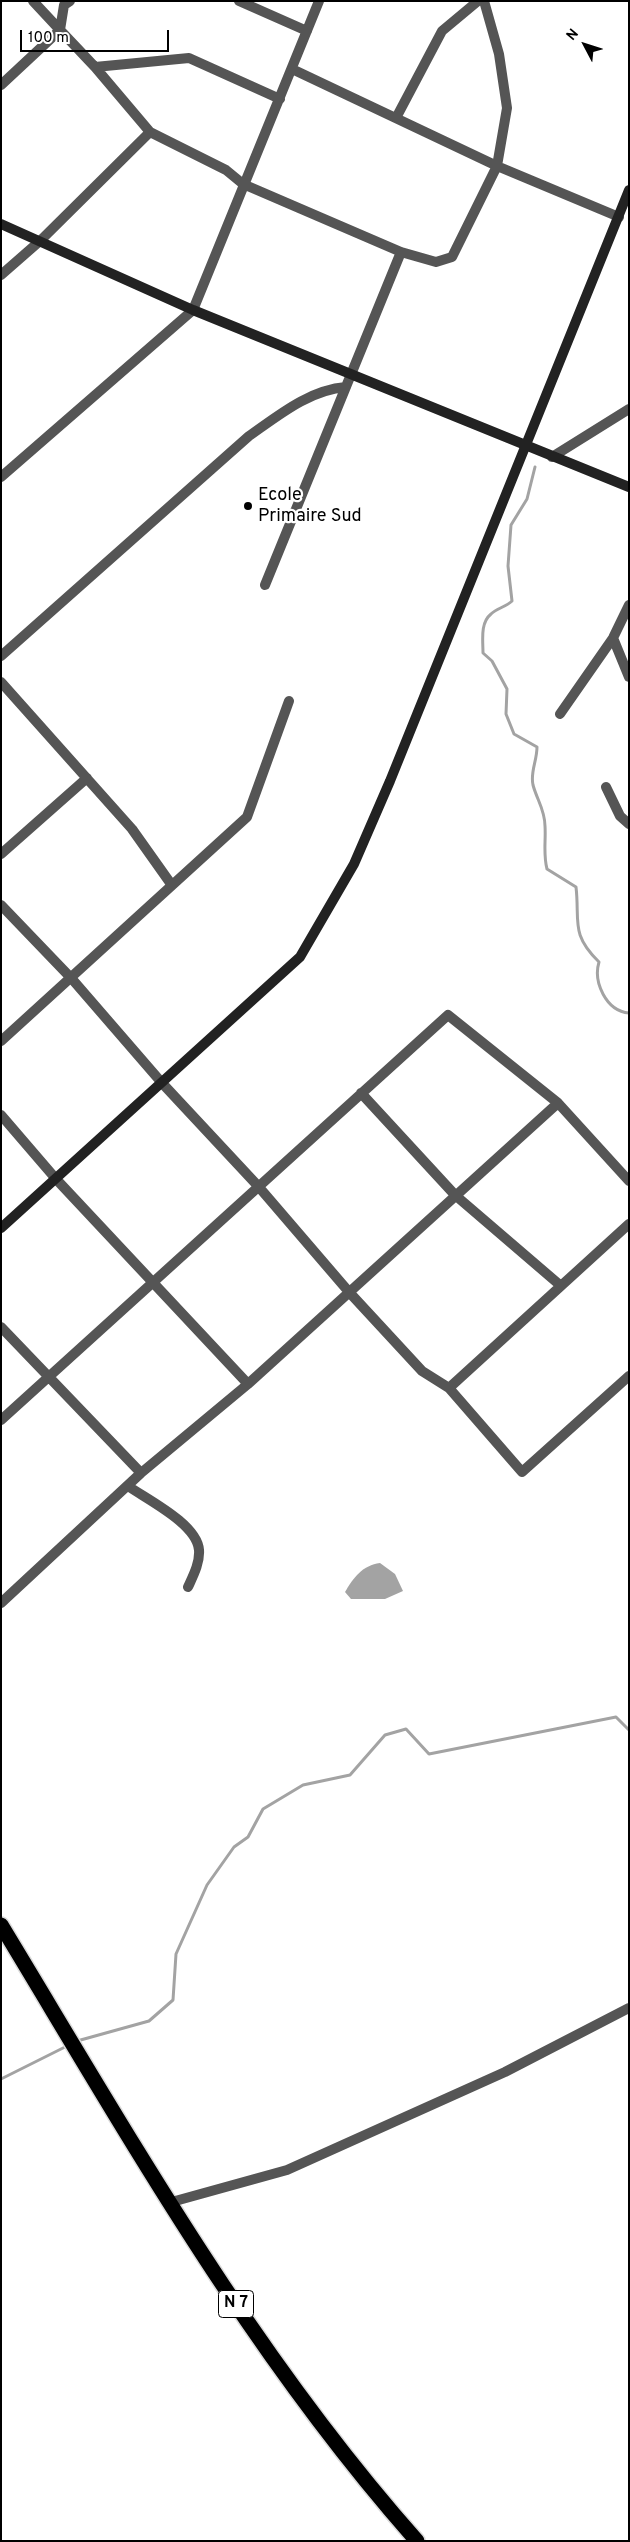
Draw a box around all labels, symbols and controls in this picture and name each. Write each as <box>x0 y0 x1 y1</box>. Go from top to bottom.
scale bar <box>22 20 171 52</box>
north arrow <box>560 20 610 70</box>
text: N <box>563 26 583 44</box>
text: 100 m <box>28 29 69 48</box>
place label: Ecole Primaire Sud <box>258 485 362 528</box>
marker: Ecole Primaire Sud <box>242 500 254 512</box>
road number: N 7 <box>218 2290 254 2318</box>

